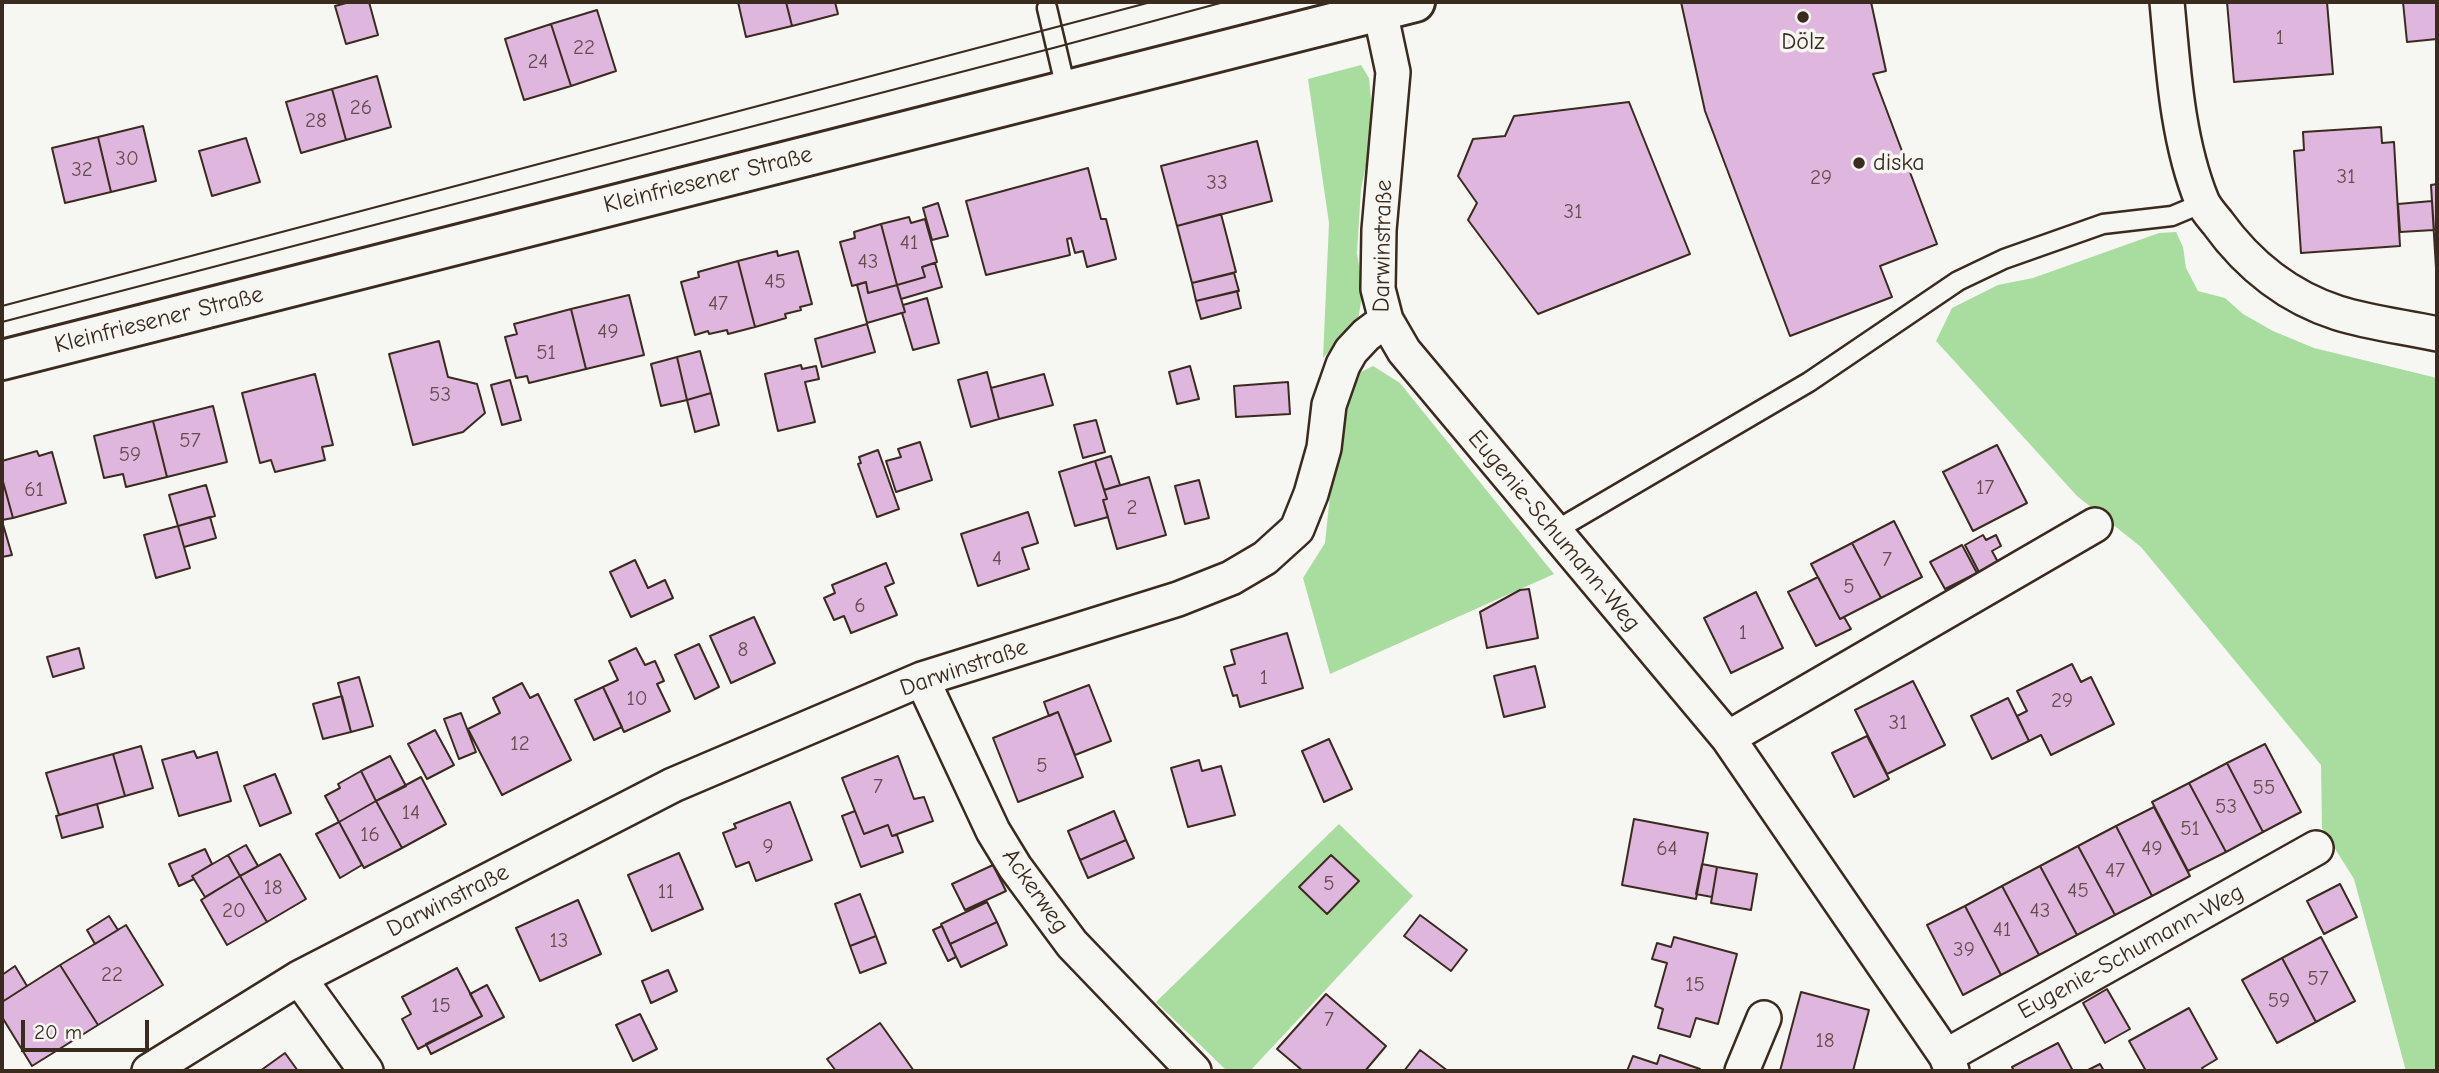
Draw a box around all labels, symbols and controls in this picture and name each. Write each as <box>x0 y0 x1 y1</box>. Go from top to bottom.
marker: Dölz <box>1795 9 1811 25</box>
house number: 1 <box>2276 25 2284 51</box>
place label: Dölz <box>1781 28 1825 56</box>
house number: 22 <box>573 35 595 61</box>
house number: 24 <box>527 49 549 75</box>
house number: 26 <box>350 95 372 121</box>
house number: 28 <box>305 108 327 134</box>
street label: Kleinfriesener Straße <box>601 140 815 220</box>
house number: 30 <box>115 146 139 172</box>
place label: diska <box>1873 149 1925 177</box>
marker: diska <box>1851 155 1867 171</box>
house number: 32 <box>71 157 93 183</box>
house number: 31 <box>2337 164 2355 190</box>
house number: 29 <box>1810 165 1832 191</box>
house number: 33 <box>1206 170 1228 196</box>
street label: Darwinstraße <box>1367 179 1399 313</box>
house number: 31 <box>1564 199 1582 225</box>
house number: 41 <box>900 230 918 256</box>
house number: 43 <box>858 249 878 275</box>
house number: 45 <box>764 269 786 295</box>
street label: Kleinfriesener Straße <box>52 280 266 360</box>
house number: 47 <box>708 291 728 317</box>
house number: 49 <box>597 319 619 345</box>
house number: 51 <box>536 340 556 366</box>
house number: 53 <box>429 382 451 408</box>
street label: Eugenie-Schumann-Weg <box>1462 425 1646 637</box>
house number: 57 <box>179 428 201 454</box>
house number: 59 <box>119 442 141 468</box>
house number: 17 <box>1976 475 1994 501</box>
house number: 61 <box>24 477 44 503</box>
house number: 2 <box>1127 495 1137 521</box>
house number: 4 <box>992 546 1002 572</box>
house number: 7 <box>1882 547 1892 573</box>
house number: 5 <box>1843 574 1855 600</box>
house number: 6 <box>854 593 866 619</box>
house number: 1 <box>1739 620 1747 646</box>
street label: Darwinstraße <box>896 633 1032 703</box>
house number: 8 <box>738 637 748 663</box>
house number: 1 <box>1260 665 1268 691</box>
house number: 10 <box>626 686 648 712</box>
house number: 29 <box>2051 688 2073 714</box>
house number: 31 <box>1889 710 1907 736</box>
house number: 12 <box>510 731 530 757</box>
house number: 5 <box>1036 753 1048 779</box>
house number: 7 <box>873 774 883 800</box>
house number: 55 <box>2253 775 2275 801</box>
house number: 53 <box>2215 794 2237 820</box>
house number: 14 <box>402 800 420 826</box>
house number: 51 <box>2180 816 2200 842</box>
house number: 16 <box>360 822 380 848</box>
house number: 9 <box>762 834 774 860</box>
house number: 64 <box>1656 836 1678 862</box>
house number: 49 <box>2141 836 2163 862</box>
street label: Ackerweg <box>995 843 1075 939</box>
street label: Darwinstraße <box>382 858 514 944</box>
house number: 47 <box>2105 858 2125 884</box>
house number: 5 <box>1323 871 1335 897</box>
house number: 18 <box>263 875 283 901</box>
street label: Eugenie-Schumann-Weg <box>2013 878 2249 1026</box>
house number: 45 <box>2067 878 2089 904</box>
house number: 11 <box>658 879 674 905</box>
house number: 20 <box>222 898 246 924</box>
house number: 43 <box>2030 898 2050 924</box>
house number: 41 <box>1993 917 2011 943</box>
house number: 13 <box>550 928 568 954</box>
house number: 39 <box>1953 937 1975 963</box>
house number: 22 <box>101 962 123 988</box>
house number: 57 <box>2307 966 2329 992</box>
house number: 15 <box>1685 972 1705 998</box>
house number: 59 <box>2268 988 2290 1014</box>
house number: 15 <box>431 993 451 1019</box>
scale bar <box>24 1006 152 1050</box>
house number: 7 <box>1324 1007 1334 1033</box>
text: 20 m <box>34 1020 82 1044</box>
house number: 18 <box>1815 1028 1835 1054</box>

